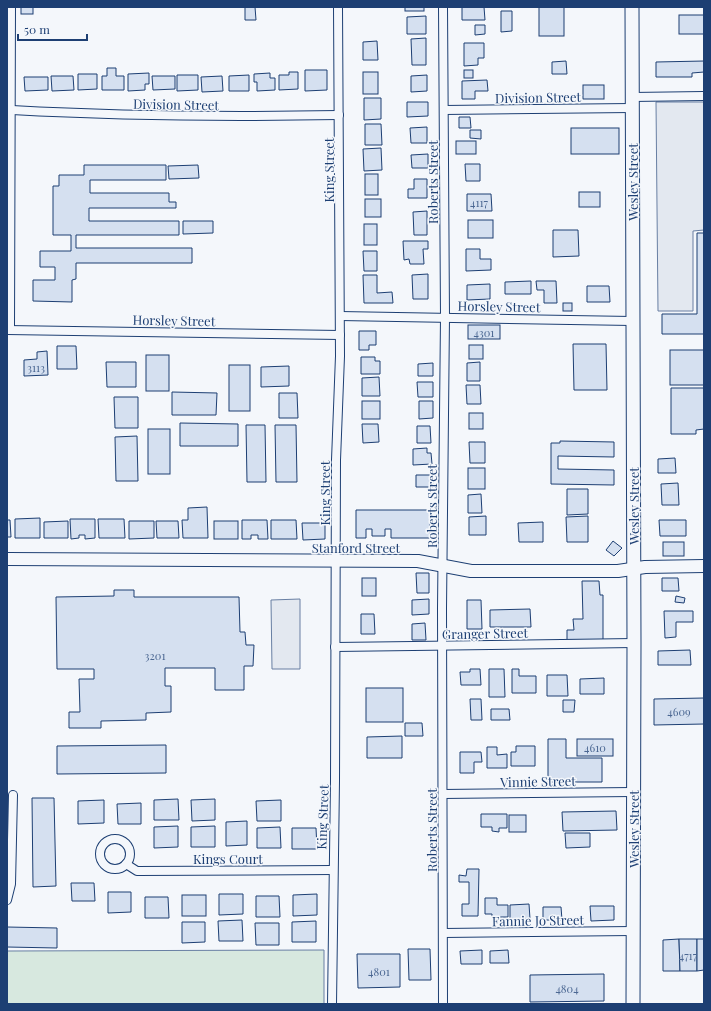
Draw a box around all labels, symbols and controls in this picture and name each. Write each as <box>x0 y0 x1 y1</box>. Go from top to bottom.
scale bar <box>18 16 87 42</box>
text: 50 m <box>24 21 50 37</box>
street label: Division Street <box>495 88 582 106</box>
street label: Division Street <box>133 95 220 113</box>
street label: King Street <box>320 137 337 202</box>
street label: Roberts Street <box>424 140 441 224</box>
street label: Wesley Street <box>624 143 641 222</box>
house number: 4117 <box>470 195 489 210</box>
street label: Horsley Street <box>457 297 541 315</box>
street label: Horsley Street <box>132 311 216 329</box>
house number: 4301 <box>474 325 494 340</box>
house number: 3113 <box>27 360 45 375</box>
street label: King Street <box>316 460 333 525</box>
street label: Roberts Street <box>423 464 440 548</box>
street label: Wesley Street <box>625 467 642 546</box>
street label: Stanford Street <box>312 539 401 556</box>
street label: Granger Street <box>442 624 529 642</box>
house number: 3201 <box>145 648 165 663</box>
house number: 4609 <box>667 704 691 719</box>
house number: 4610 <box>584 740 606 755</box>
street label: Vinnie Street <box>499 772 576 790</box>
street label: King Street <box>312 784 332 850</box>
street label: Roberts Street <box>423 788 440 872</box>
street label: Wesley Street <box>625 790 642 869</box>
street label: Kings Court <box>193 850 263 867</box>
street label: Fannie Jo Street <box>492 911 585 929</box>
house number: 4717 <box>679 948 698 963</box>
house number: 4801 <box>368 964 390 979</box>
house number: 4804 <box>555 981 579 996</box>

